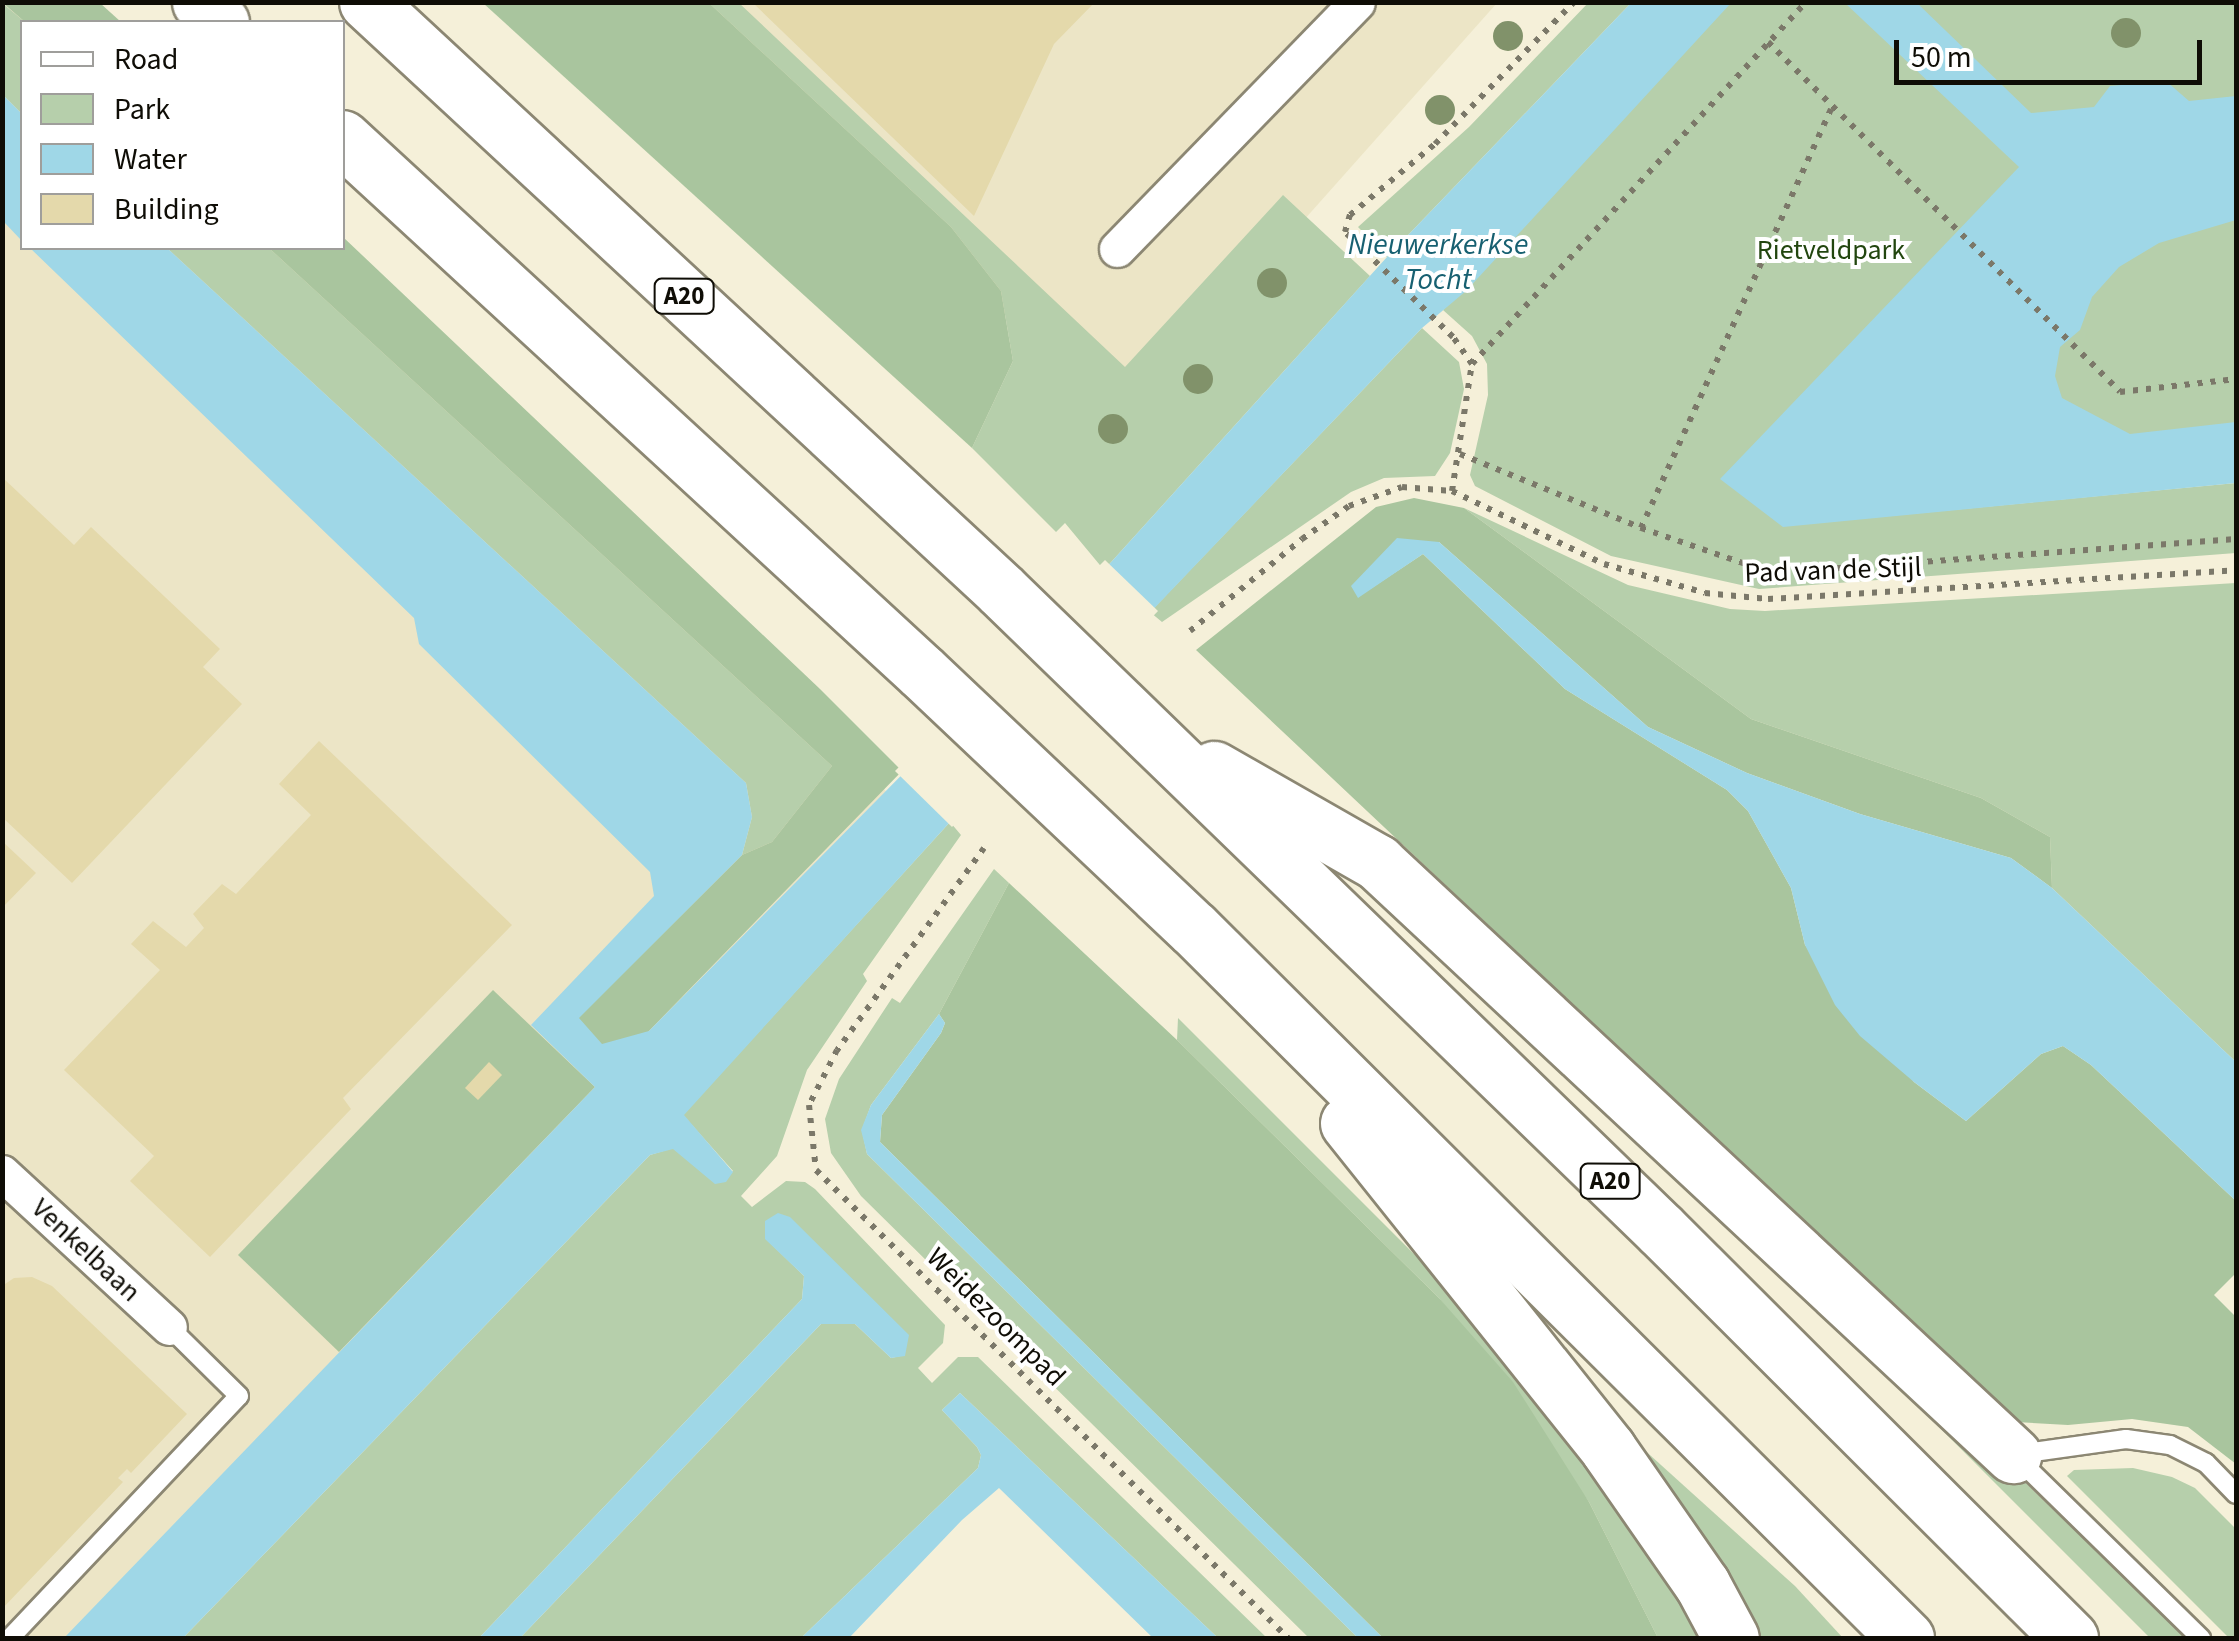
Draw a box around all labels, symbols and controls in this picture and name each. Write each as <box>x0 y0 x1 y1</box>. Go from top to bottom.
legend <box>20 20 345 250</box>
scale bar <box>1899 20 2206 82</box>
text: 50 m <box>1911 36 1972 79</box>
text: Road <box>114 38 178 81</box>
text: Park <box>114 88 170 131</box>
text: Water <box>114 138 187 181</box>
text: Building <box>114 188 219 231</box>
water label: Nieuwerkerkse Tocht <box>1348 227 1528 298</box>
park label: Rietveldpark <box>1757 233 1905 267</box>
road number: A20 <box>652 276 716 316</box>
street label: Pad van de Stijl <box>1744 550 1922 590</box>
road number: A20 <box>1578 1161 1642 1201</box>
street label: Venkelbaan <box>25 1191 147 1309</box>
street label: Weidezoompad <box>920 1241 1072 1393</box>

